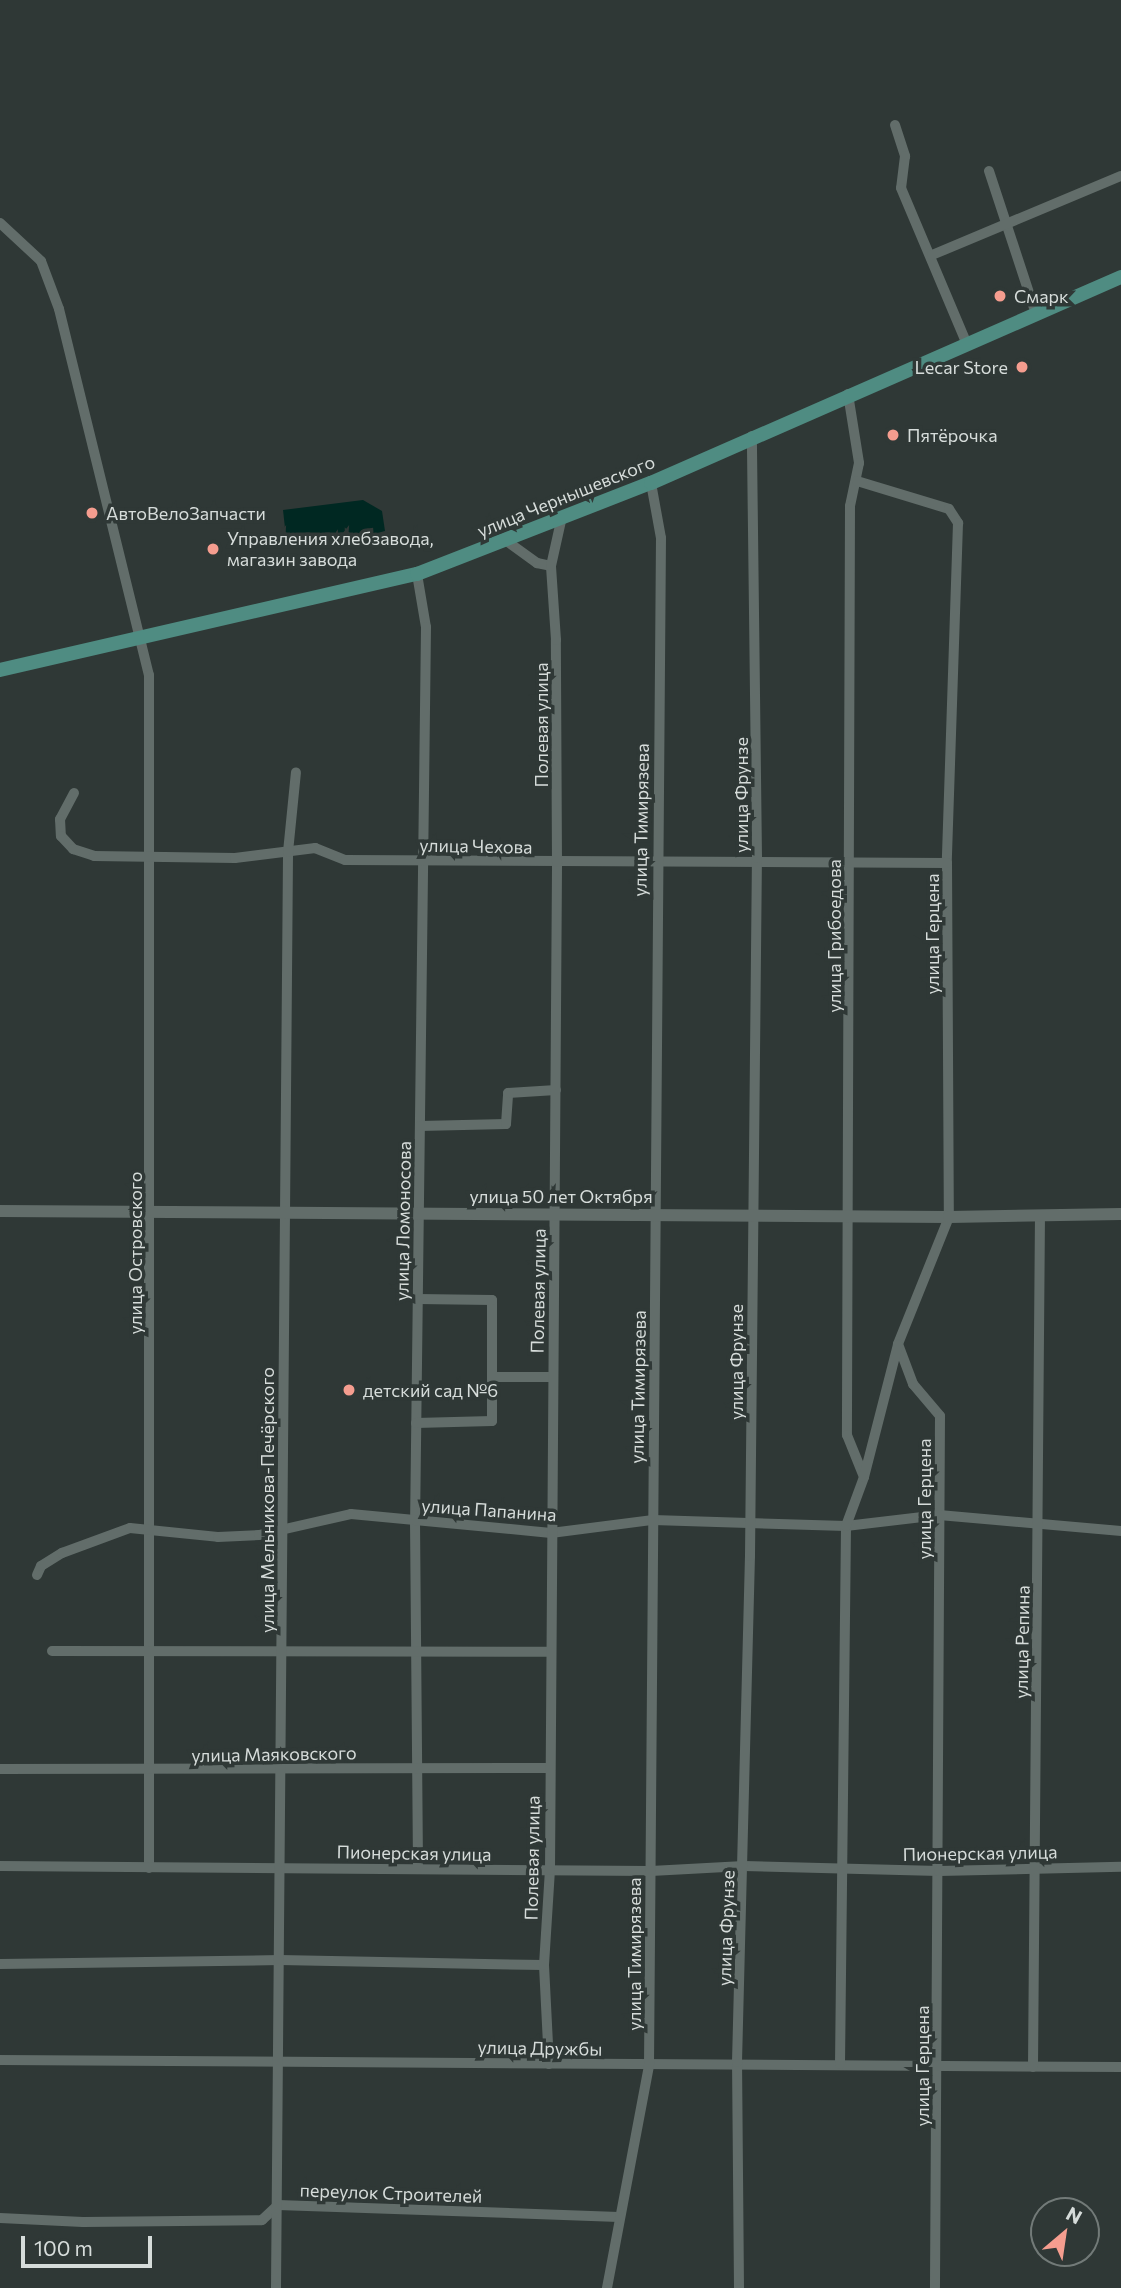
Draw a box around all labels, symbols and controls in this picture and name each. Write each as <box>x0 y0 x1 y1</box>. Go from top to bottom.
place label: Смарк <box>1014 285 1069 307</box>
marker: Смарк <box>992 288 1008 304</box>
place label: Lecar Store <box>914 356 1008 378</box>
marker: Lecar Store <box>1014 359 1030 375</box>
place label: Пятёрочка <box>907 424 998 446</box>
marker: Пятёрочка <box>885 427 901 443</box>
street label: улица Чернышевского <box>474 450 658 542</box>
place label: АвтоВелоЗапчасти <box>106 502 266 524</box>
marker: АвтоВелоЗапчасти <box>84 505 100 521</box>
place label: Управления хлебзавода, магазин завода <box>227 528 434 570</box>
marker: Управления хлебзавода, магазин завода <box>205 541 221 557</box>
street label: Полевая улица <box>530 663 552 787</box>
street label: улица Фрунзе <box>730 737 752 853</box>
street label: улица Тимирязева <box>629 743 653 897</box>
street label: улица Чехова <box>419 834 533 858</box>
street label: улица Грибоедова <box>823 859 845 1013</box>
street label: улица Герцена <box>921 873 943 995</box>
street label: улица Ломоносова <box>391 1141 415 1301</box>
street label: улица Островского <box>124 1172 146 1334</box>
street label: улица 50 лет Октября <box>469 1185 653 1207</box>
street label: Полевая улица <box>526 1228 550 1354</box>
street label: улица Фрунзе <box>725 1304 747 1420</box>
street label: улица Тимирязева <box>626 1310 650 1464</box>
street label: улица Мельникова-Печёрского <box>256 1367 278 1633</box>
place label: детский сад №6 <box>363 1379 498 1401</box>
marker: детский сад №6 <box>341 1382 357 1398</box>
street label: улица Герцена <box>913 1438 935 1560</box>
street label: улица Папанина <box>421 1495 557 1525</box>
street label: улица Репина <box>1010 1585 1034 1699</box>
street label: улица Маяковского <box>191 1742 357 1766</box>
street label: Полевая улица <box>520 1795 544 1921</box>
street label: Пионерская улица <box>336 1841 492 1865</box>
street label: Пионерская улица <box>902 1841 1058 1865</box>
street label: улица Фрунзе <box>713 1870 739 1986</box>
street label: улица Тимирязева <box>623 1877 645 2031</box>
street label: улица Герцена <box>911 2005 933 2127</box>
street label: улица Дружбы <box>478 2036 602 2060</box>
street label: переулок Строителей <box>299 2179 483 2207</box>
north arrow <box>1030 2197 1100 2267</box>
text: N <box>1063 2201 1086 2228</box>
scale bar <box>24 2222 156 2266</box>
text: 100 m <box>34 2235 93 2260</box>

